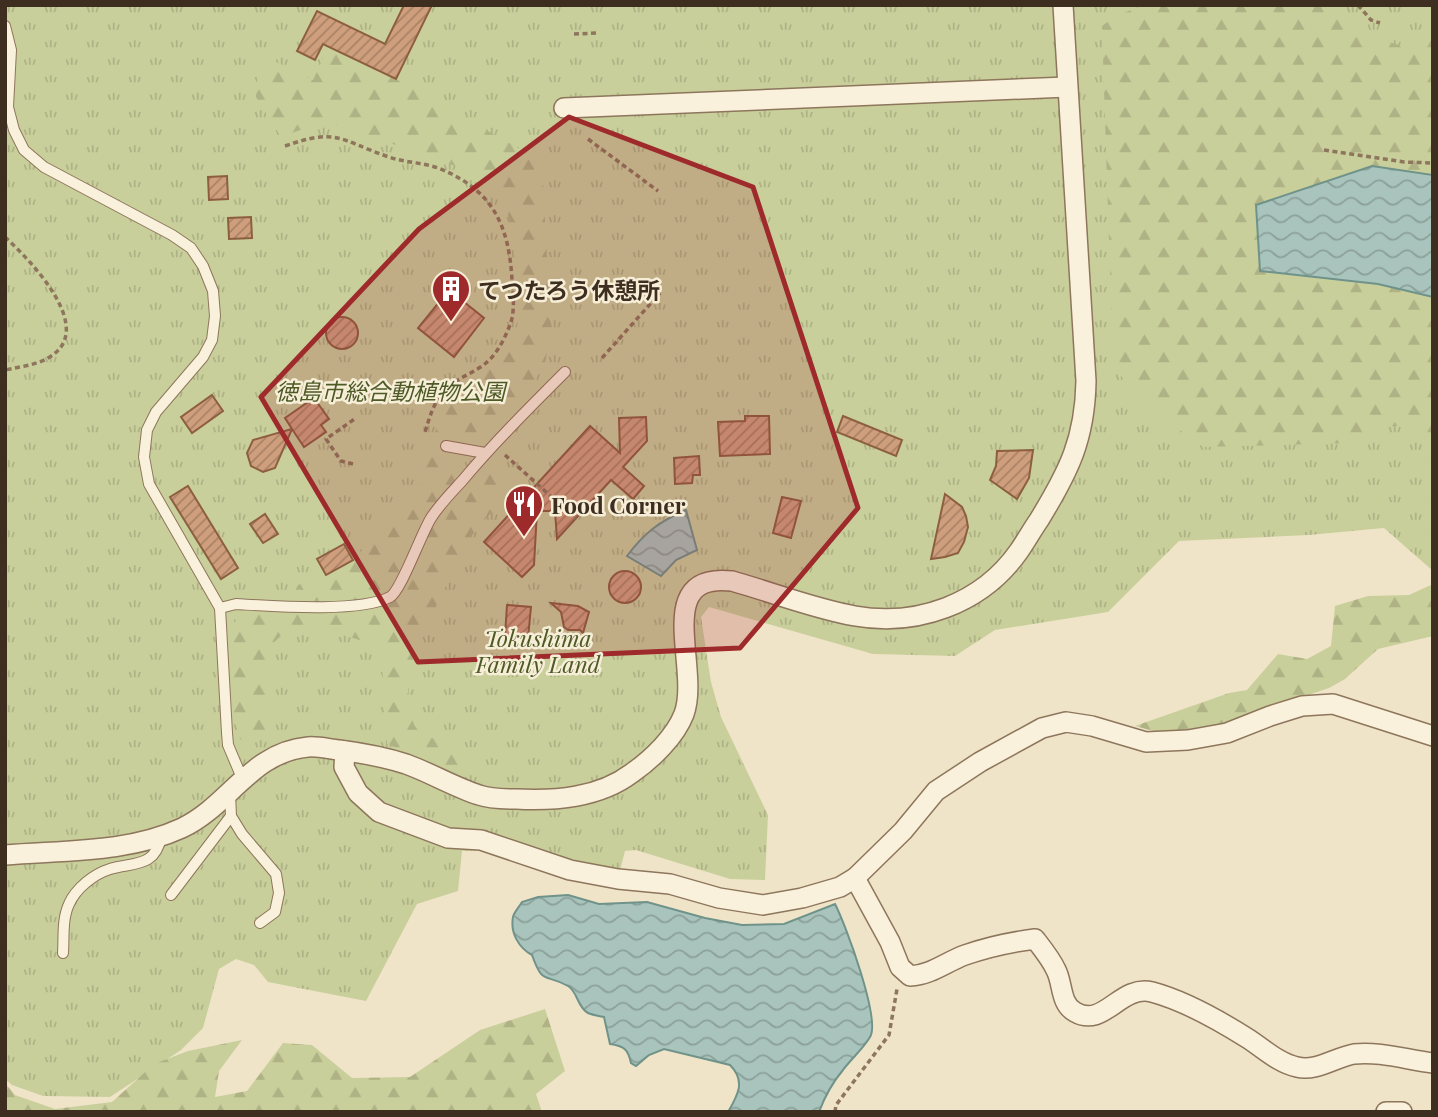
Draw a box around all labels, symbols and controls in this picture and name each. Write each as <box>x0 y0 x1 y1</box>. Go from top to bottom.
building icon: てつたろう休憩所 <box>430 268 472 323</box>
place label: てつたろう休憩所 <box>478 274 660 305</box>
park label: 徳島市総合動植物公園 <box>275 375 508 406</box>
restaurant icon: Food Corner <box>503 483 545 538</box>
place label: Food Corner <box>551 489 686 520</box>
park label: Tokushima Family Land <box>475 622 601 679</box>

